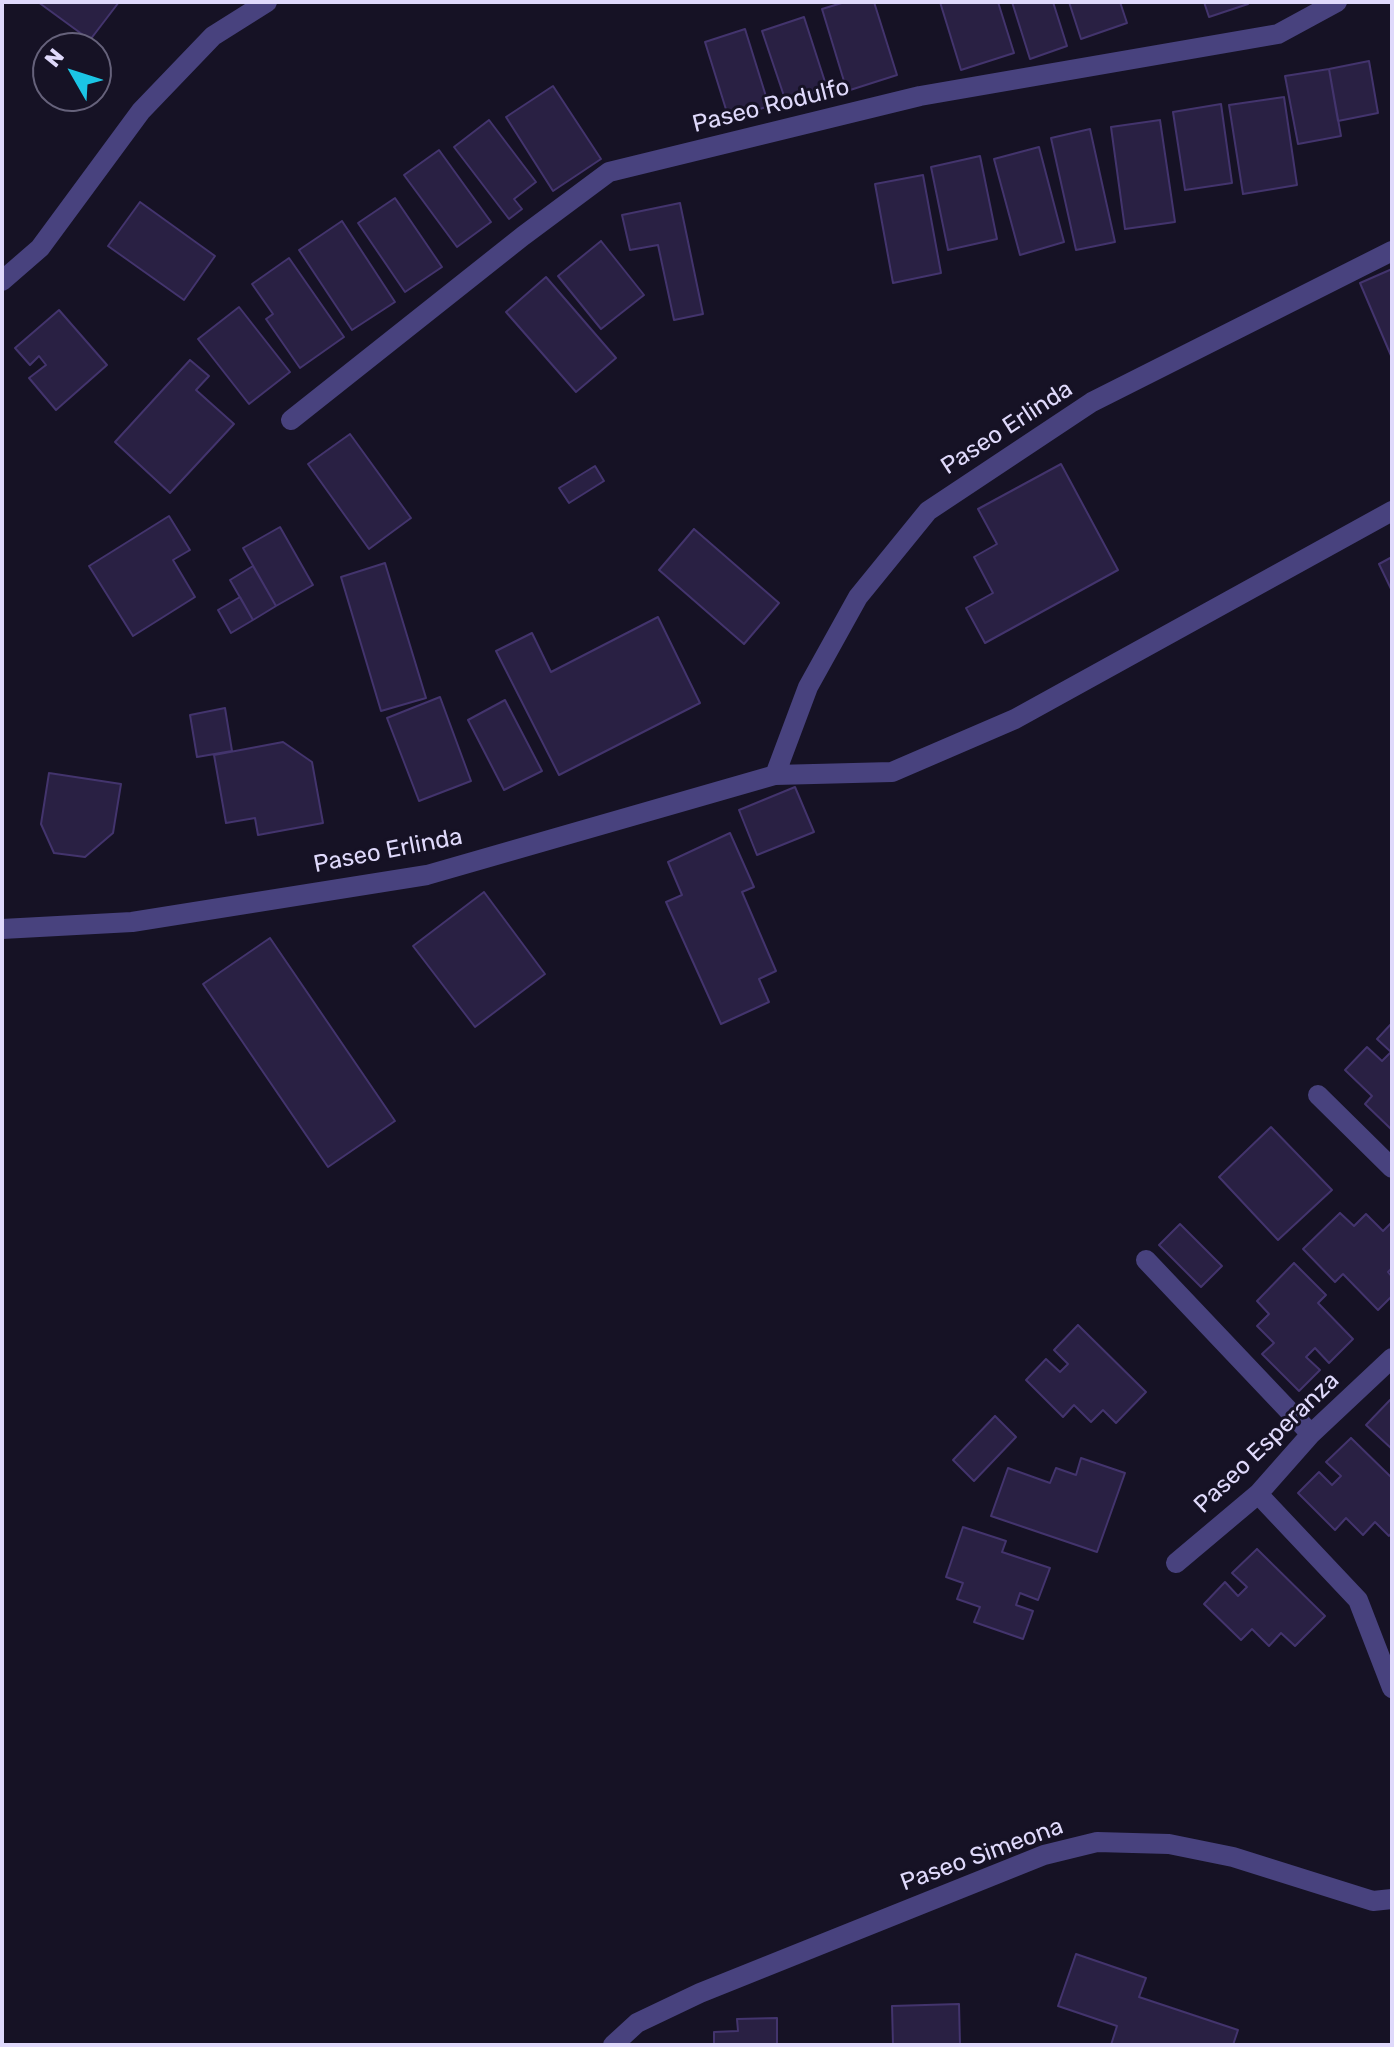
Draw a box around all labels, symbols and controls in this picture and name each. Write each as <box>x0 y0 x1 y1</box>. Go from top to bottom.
north arrow <box>32 32 112 112</box>
text: N <box>39 43 70 72</box>
street label: Paseo Rodulfo <box>690 73 852 139</box>
street label: Paseo Erlinda <box>936 375 1078 481</box>
street label: Paseo Erlinda <box>311 822 465 880</box>
street label: Paseo Esperanza <box>1188 1366 1346 1520</box>
street label: Paseo Simeona <box>897 1812 1067 1898</box>

